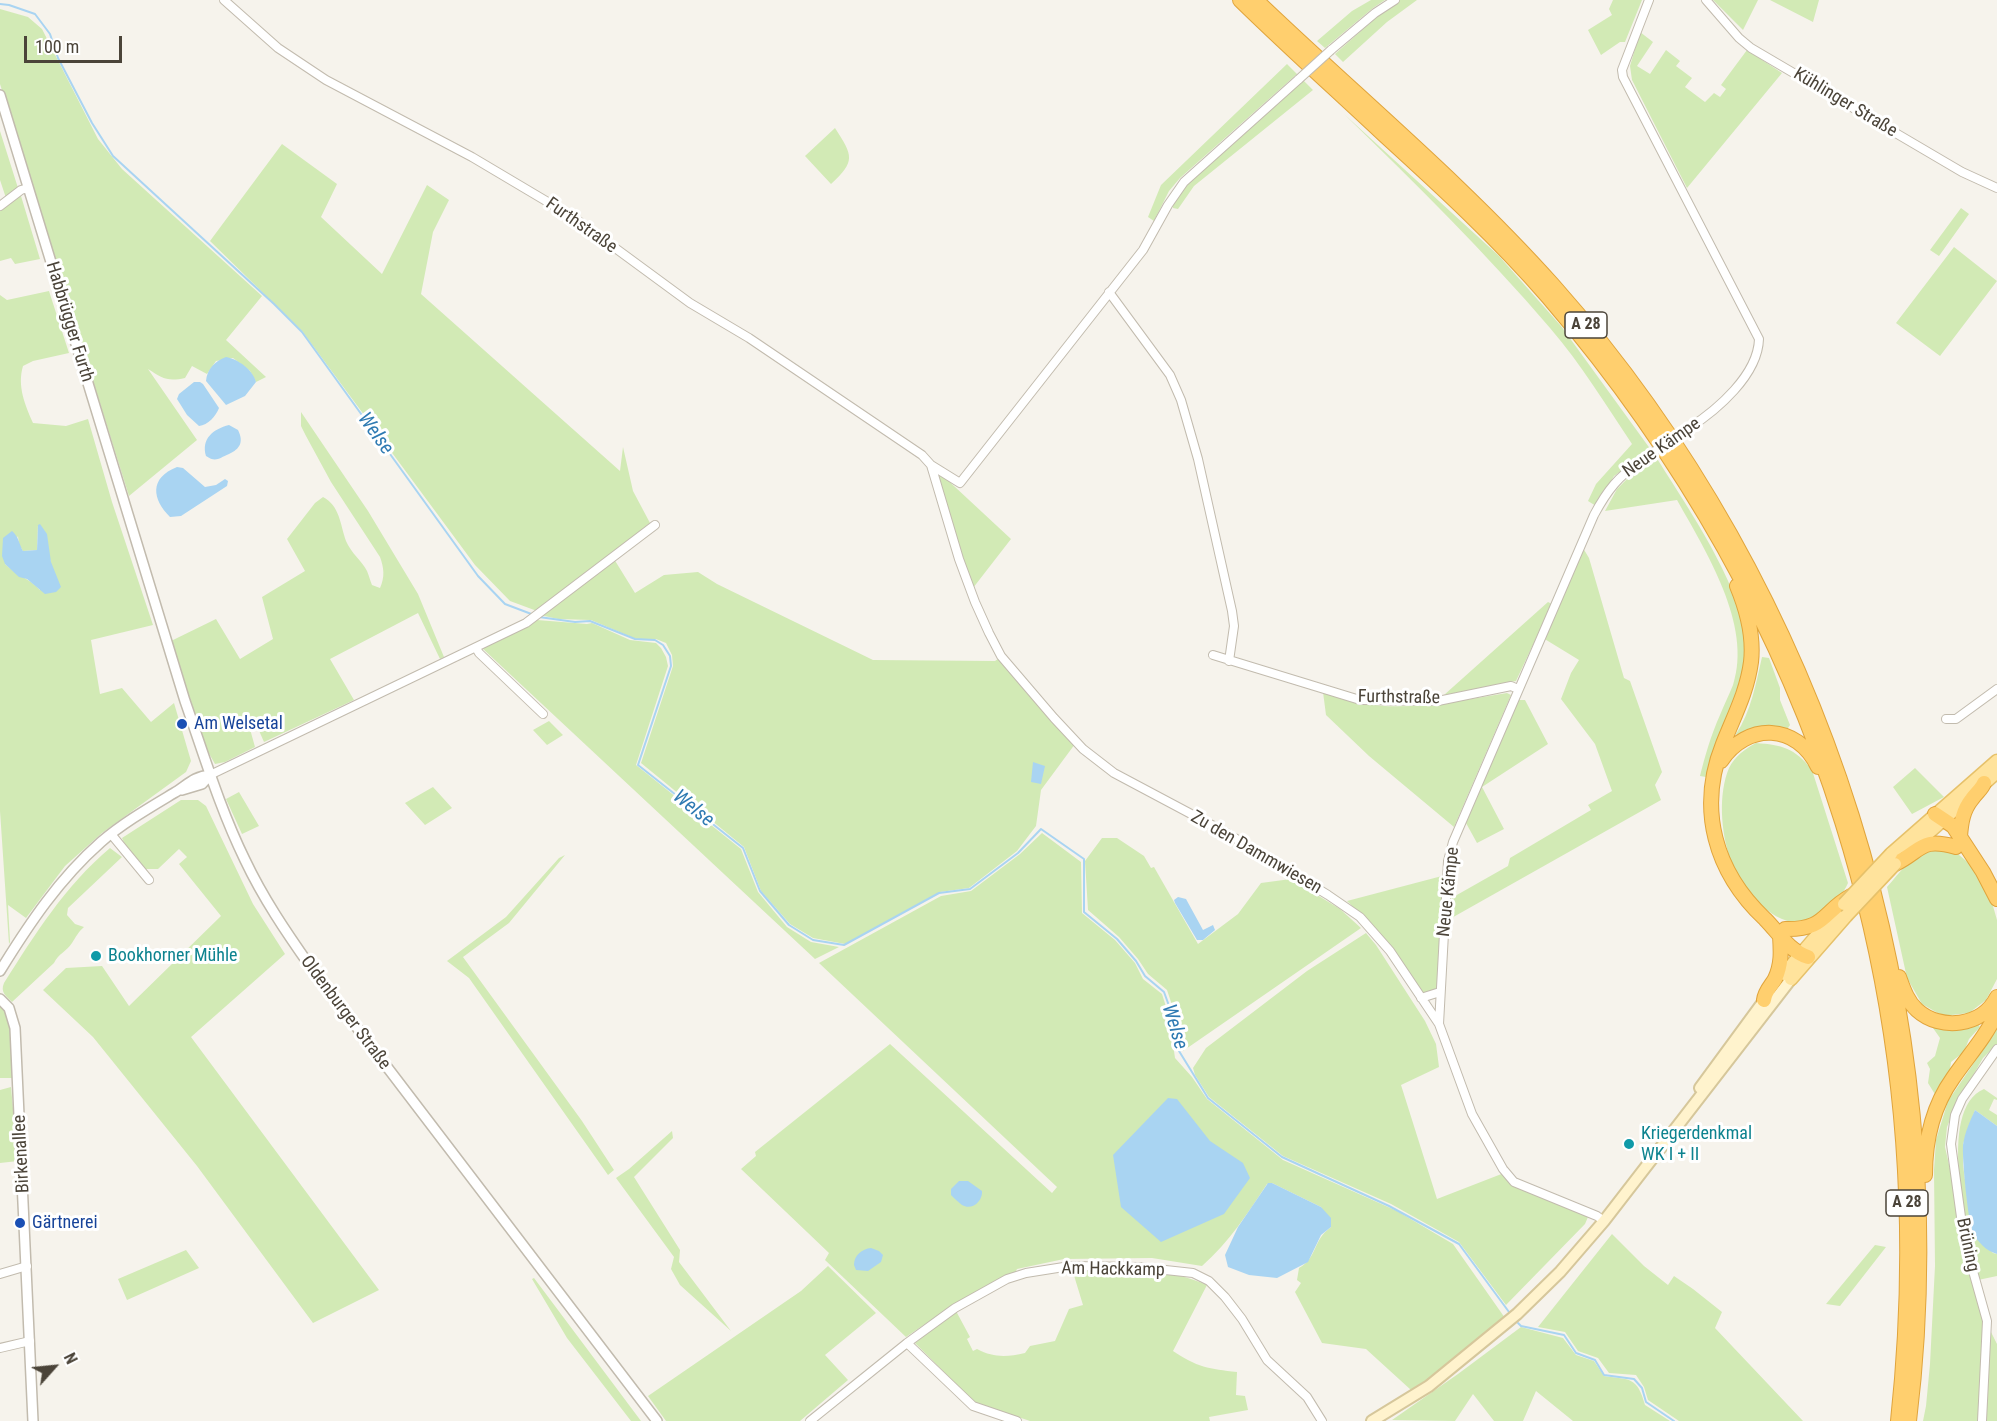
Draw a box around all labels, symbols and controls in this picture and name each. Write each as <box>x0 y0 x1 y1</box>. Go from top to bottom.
scale bar <box>27 24 124 62</box>
text: 100 m <box>35 36 79 57</box>
street label: Kühlinger Straße <box>1789 64 1901 142</box>
street label: Furthstraße <box>541 194 621 258</box>
street label: Habbrügger Furth <box>40 259 98 385</box>
road number: A 28 <box>1565 312 1607 338</box>
water label: Welse <box>352 408 398 460</box>
street label: Neue Kämpe <box>1619 413 1705 483</box>
street label: Furthstraße <box>1358 686 1440 710</box>
place label: Am Welsetal <box>194 713 283 735</box>
marker: Am Welsetal <box>175 717 189 731</box>
water label: Welse <box>668 785 718 833</box>
street label: Zu den Dammwiesen <box>1187 807 1325 899</box>
street label: Neue Kämpe <box>1434 846 1464 938</box>
place label: Bookhorner Mühle <box>108 945 238 967</box>
marker: Bookhorner Mühle <box>89 949 103 963</box>
street label: Oldenburger Straße <box>295 952 395 1074</box>
water label: Welse <box>1156 1002 1192 1052</box>
street label: Birkenallee <box>9 1114 35 1194</box>
place label: Kriegerdenkmal WK I + II <box>1641 1123 1752 1166</box>
marker: Kriegerdenkmal WK I + II <box>1622 1137 1636 1151</box>
road number: A 28 <box>1886 1190 1928 1216</box>
place label: Gärtnerei <box>32 1212 98 1234</box>
marker: Gärtnerei <box>13 1216 27 1230</box>
street label: Brüning <box>1951 1216 1983 1274</box>
street label: Am Hackkamp <box>1061 1258 1165 1282</box>
north arrow <box>24 1337 84 1397</box>
text: N <box>60 1350 81 1367</box>

